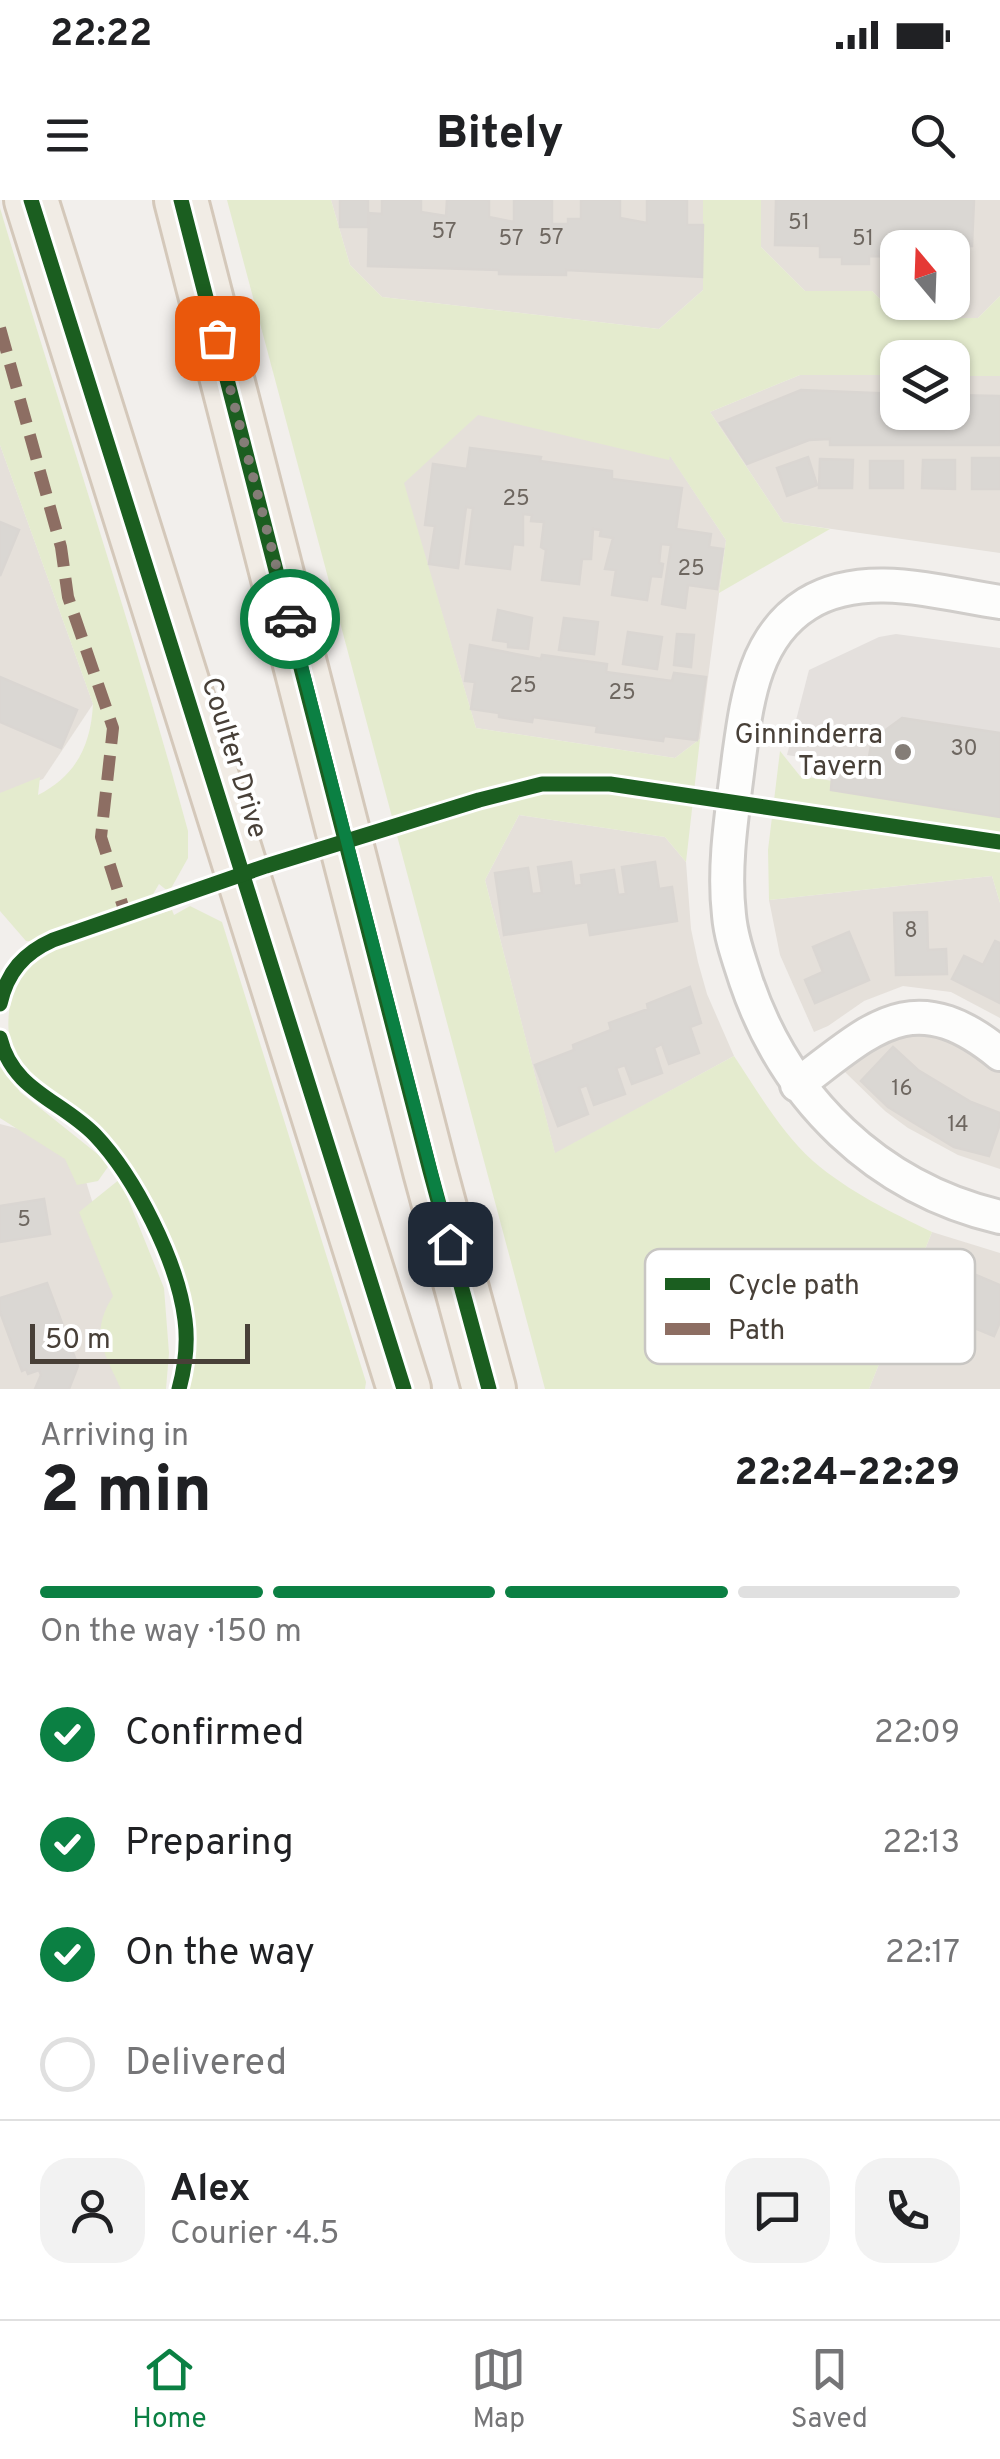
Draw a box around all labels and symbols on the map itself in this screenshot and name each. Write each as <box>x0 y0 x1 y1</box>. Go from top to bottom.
house number: 51 <box>788 210 810 237</box>
house number: 57 <box>432 219 456 246</box>
house number: 57 <box>539 225 563 252</box>
house number: 57 <box>499 226 523 253</box>
house number: 51 <box>852 226 874 253</box>
north arrow <box>880 230 970 320</box>
pin <box>175 296 260 381</box>
house number: 25 <box>502 486 530 513</box>
house number: 25 <box>677 556 705 583</box>
courier <box>240 569 340 669</box>
street label: Coulter Drive <box>191 673 275 843</box>
house number: 25 <box>509 673 537 700</box>
house number: 25 <box>608 680 636 707</box>
place label: Ginninderra Tavern <box>735 718 883 786</box>
house number: 30 <box>950 736 978 763</box>
marker: Ginninderra Tavern <box>892 741 914 763</box>
house number: 8 <box>904 918 918 945</box>
house number: 16 <box>891 1076 913 1103</box>
house number: 14 <box>947 1112 969 1139</box>
pin <box>408 1202 493 1287</box>
house number: 5 <box>17 1207 31 1234</box>
legend <box>645 1249 975 1364</box>
text: Cycle path <box>728 1269 860 1305</box>
text: Path <box>728 1314 785 1350</box>
scale bar <box>30 1319 250 1364</box>

